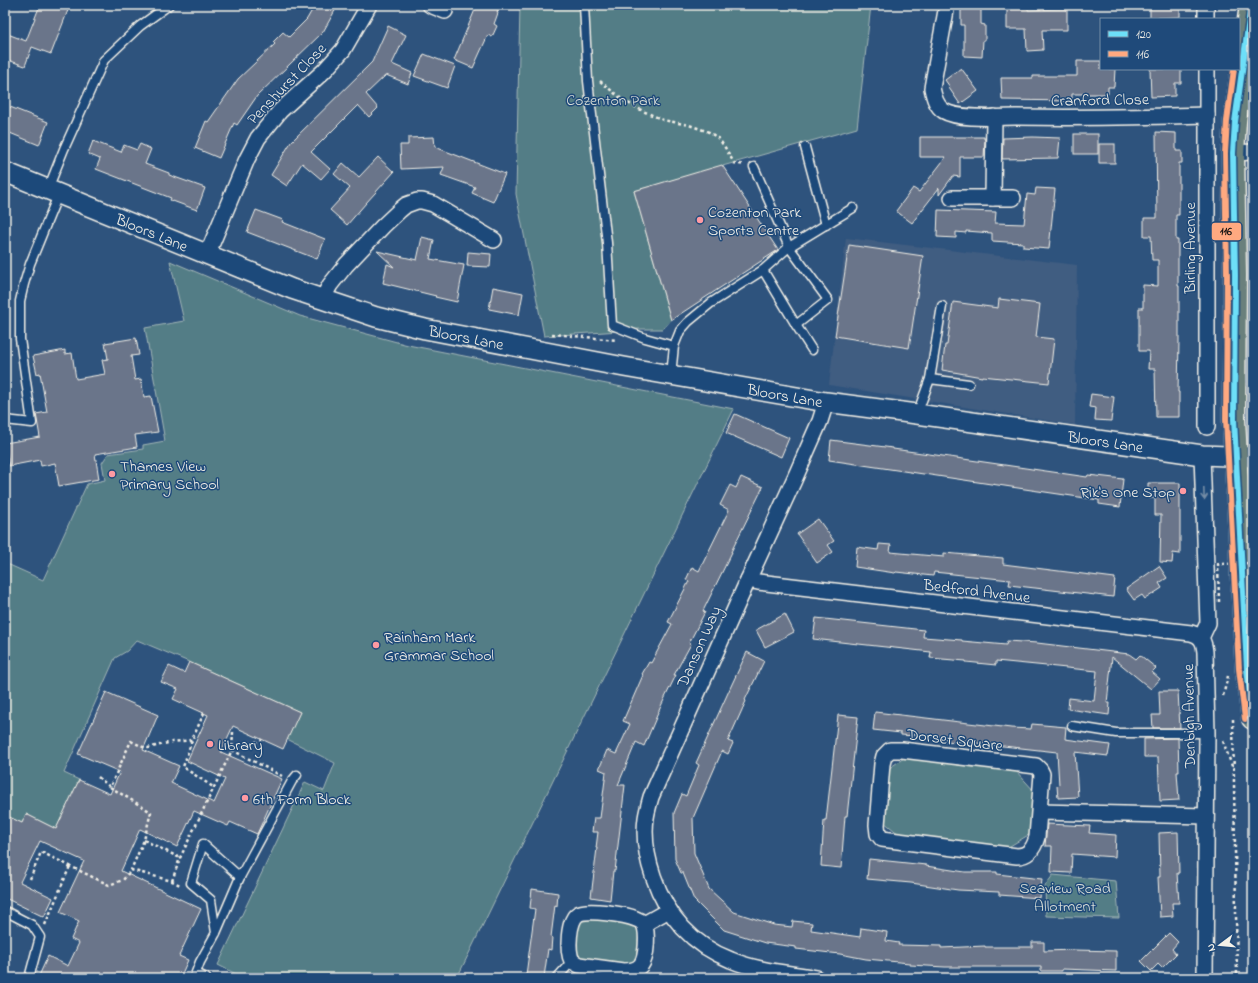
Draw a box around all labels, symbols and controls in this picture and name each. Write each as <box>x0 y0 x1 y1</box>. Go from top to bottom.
legend <box>1100 18 1240 70</box>
text: 120 <box>1136 26 1151 44</box>
street label: Penshurst Close <box>242 37 333 131</box>
text: 116 <box>1136 46 1150 64</box>
street label: Cranford Close <box>1051 88 1150 114</box>
park label: Cozenton Park <box>566 89 661 113</box>
place label: Cozenton Park Sports Centre <box>708 201 802 243</box>
street label: Birling Avenue <box>1179 202 1203 295</box>
street label: Bloors Lane <box>111 208 192 260</box>
marker: Cozenton Park Sports Centre <box>695 215 705 225</box>
line badge: 116 <box>1211 222 1242 241</box>
text: 116 <box>1220 224 1232 240</box>
street label: Bloors Lane <box>425 320 506 358</box>
street label: Bloors Lane <box>744 378 825 415</box>
street label: Bloors Lane <box>1065 426 1146 461</box>
place label: Thames View Primary School <box>120 455 219 497</box>
marker: Thames View Primary School <box>107 469 117 479</box>
place label: Rik's One Stop <box>1080 481 1175 505</box>
marker: Rik's One Stop <box>1178 486 1188 496</box>
one-way arrow <box>1200 487 1208 500</box>
street label: Bedford Avenue <box>921 573 1032 611</box>
street label: Danson Way <box>671 602 728 692</box>
place label: Rainham Mark Grammar School <box>384 626 494 668</box>
marker: Rainham Mark Grammar School <box>371 640 381 650</box>
street label: Denbigh Avenue <box>1177 663 1203 769</box>
street label: Dorset Square <box>904 723 1005 759</box>
place label: Library <box>218 734 263 758</box>
marker: Library <box>205 739 215 749</box>
place label: 6th Form Block <box>253 788 352 812</box>
marker: 6th Form Block <box>240 793 250 803</box>
park label: Seaview Road Allotment <box>1019 877 1111 919</box>
north arrow <box>1200 925 1240 965</box>
text: N <box>1203 942 1220 953</box>

